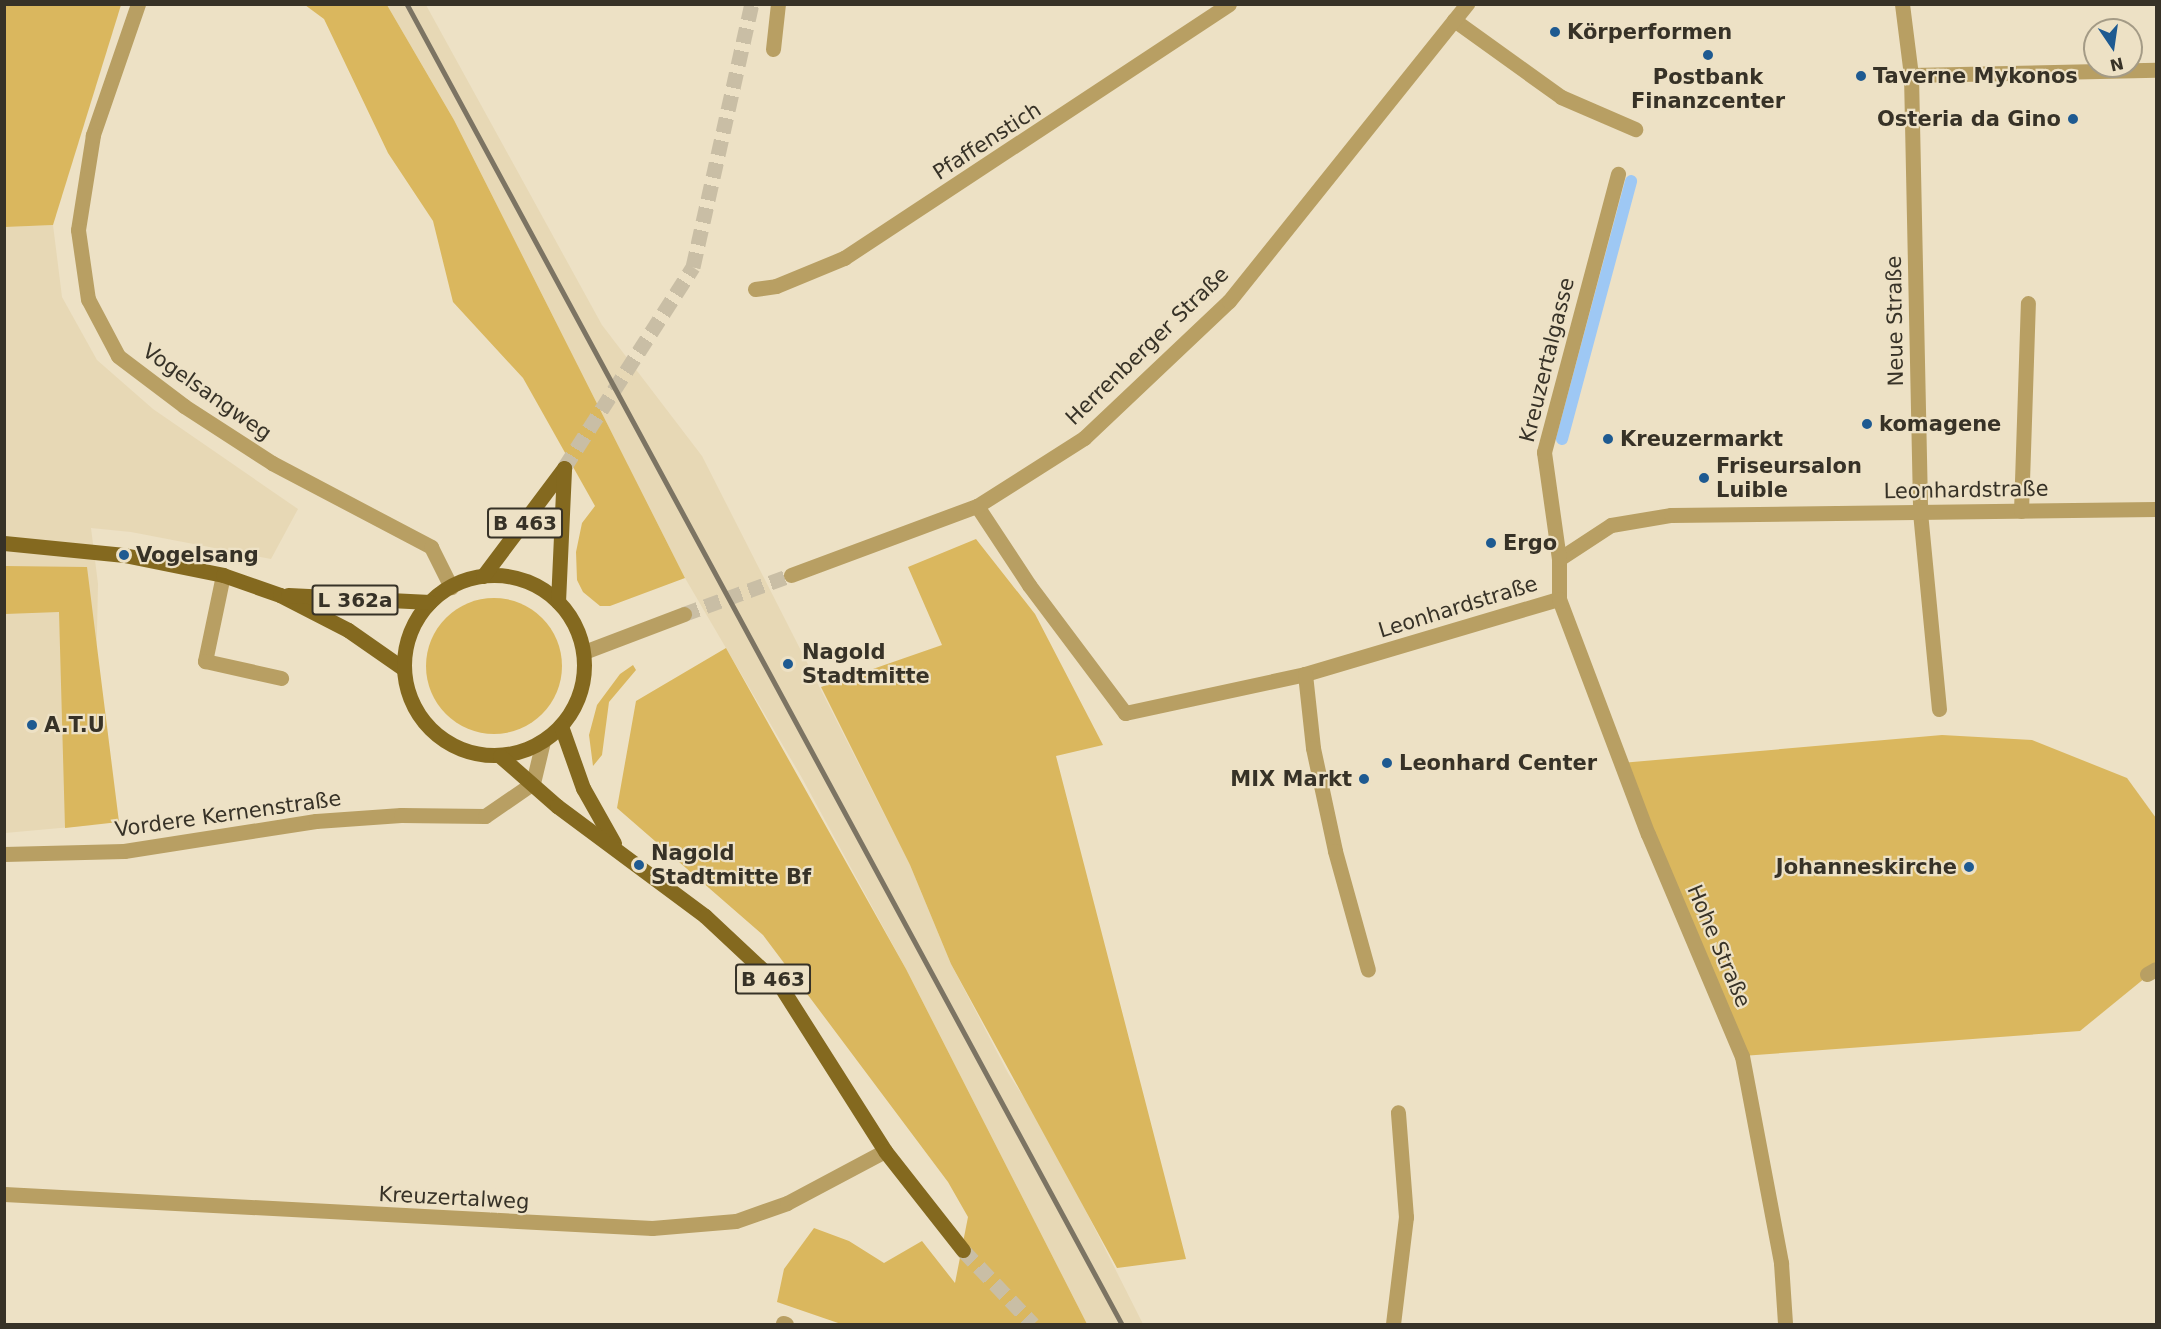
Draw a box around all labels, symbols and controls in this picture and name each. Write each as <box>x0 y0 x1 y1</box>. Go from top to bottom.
north arrow <box>2083 18 2143 78</box>
place label: Körperformen <box>1567 19 1732 45</box>
marker: Körperformen <box>1548 25 1562 39</box>
marker: Postbank Finanzcenter <box>1701 48 1715 62</box>
text: N <box>2108 53 2125 75</box>
place label: Taverne Mykonos <box>1873 63 2078 89</box>
place label: Postbank Finanzcenter <box>1631 64 1785 114</box>
marker: Taverne Mykonos <box>1854 69 1868 83</box>
street label: Pfaffenstich <box>928 97 1046 185</box>
place label: Osteria da Gino <box>1877 106 2061 132</box>
marker: Osteria da Gino <box>2066 112 2080 126</box>
street label: Neue Straße <box>1881 255 1909 387</box>
street label: Herrenberger Straße <box>1060 262 1234 430</box>
street label: Kreuzertalgasse <box>1514 275 1580 445</box>
street label: Vogelsangweg <box>138 338 276 446</box>
place label: komagene <box>1879 411 2001 437</box>
marker: komagene <box>1860 417 1874 431</box>
place label: Kreuzermarkt <box>1620 426 1783 452</box>
marker: Kreuzermarkt <box>1601 432 1615 446</box>
place label: Friseursalon Luible <box>1716 453 1862 503</box>
marker: Friseursalon Luible <box>1697 471 1711 485</box>
street label: Leonhardstraße <box>1883 476 2049 504</box>
road number: B 463 <box>486 506 564 540</box>
place label: Ergo <box>1503 530 1557 556</box>
marker: Ergo <box>1484 536 1498 550</box>
place label: Vogelsang <box>136 542 259 568</box>
marker: Vogelsang <box>117 548 131 562</box>
street label: Leonhardstraße <box>1375 571 1541 643</box>
road number: L 362a <box>312 583 398 617</box>
place label: Nagold Stadtmitte <box>802 639 930 689</box>
marker: Nagold Stadtmitte <box>779 655 797 673</box>
place label: A.T.U <box>44 712 105 738</box>
marker: A.T.U <box>25 718 39 732</box>
place label: Leonhard Center <box>1399 750 1597 776</box>
marker: Leonhard Center <box>1380 756 1394 770</box>
place label: MIX Markt <box>1230 766 1352 792</box>
marker: MIX Markt <box>1357 772 1371 786</box>
street label: Vordere Kernenstraße <box>113 786 343 842</box>
place label: Nagold Stadtmitte Bf <box>651 840 811 890</box>
place label: Johanneskirche <box>1776 854 1957 880</box>
marker: Nagold Stadtmitte Bf <box>632 858 646 872</box>
marker: Johanneskirche <box>1962 860 1976 874</box>
street label: Hohe Straße <box>1682 881 1756 1011</box>
road number: B 463 <box>734 962 812 996</box>
street label: Kreuzertalweg <box>378 1181 530 1215</box>

